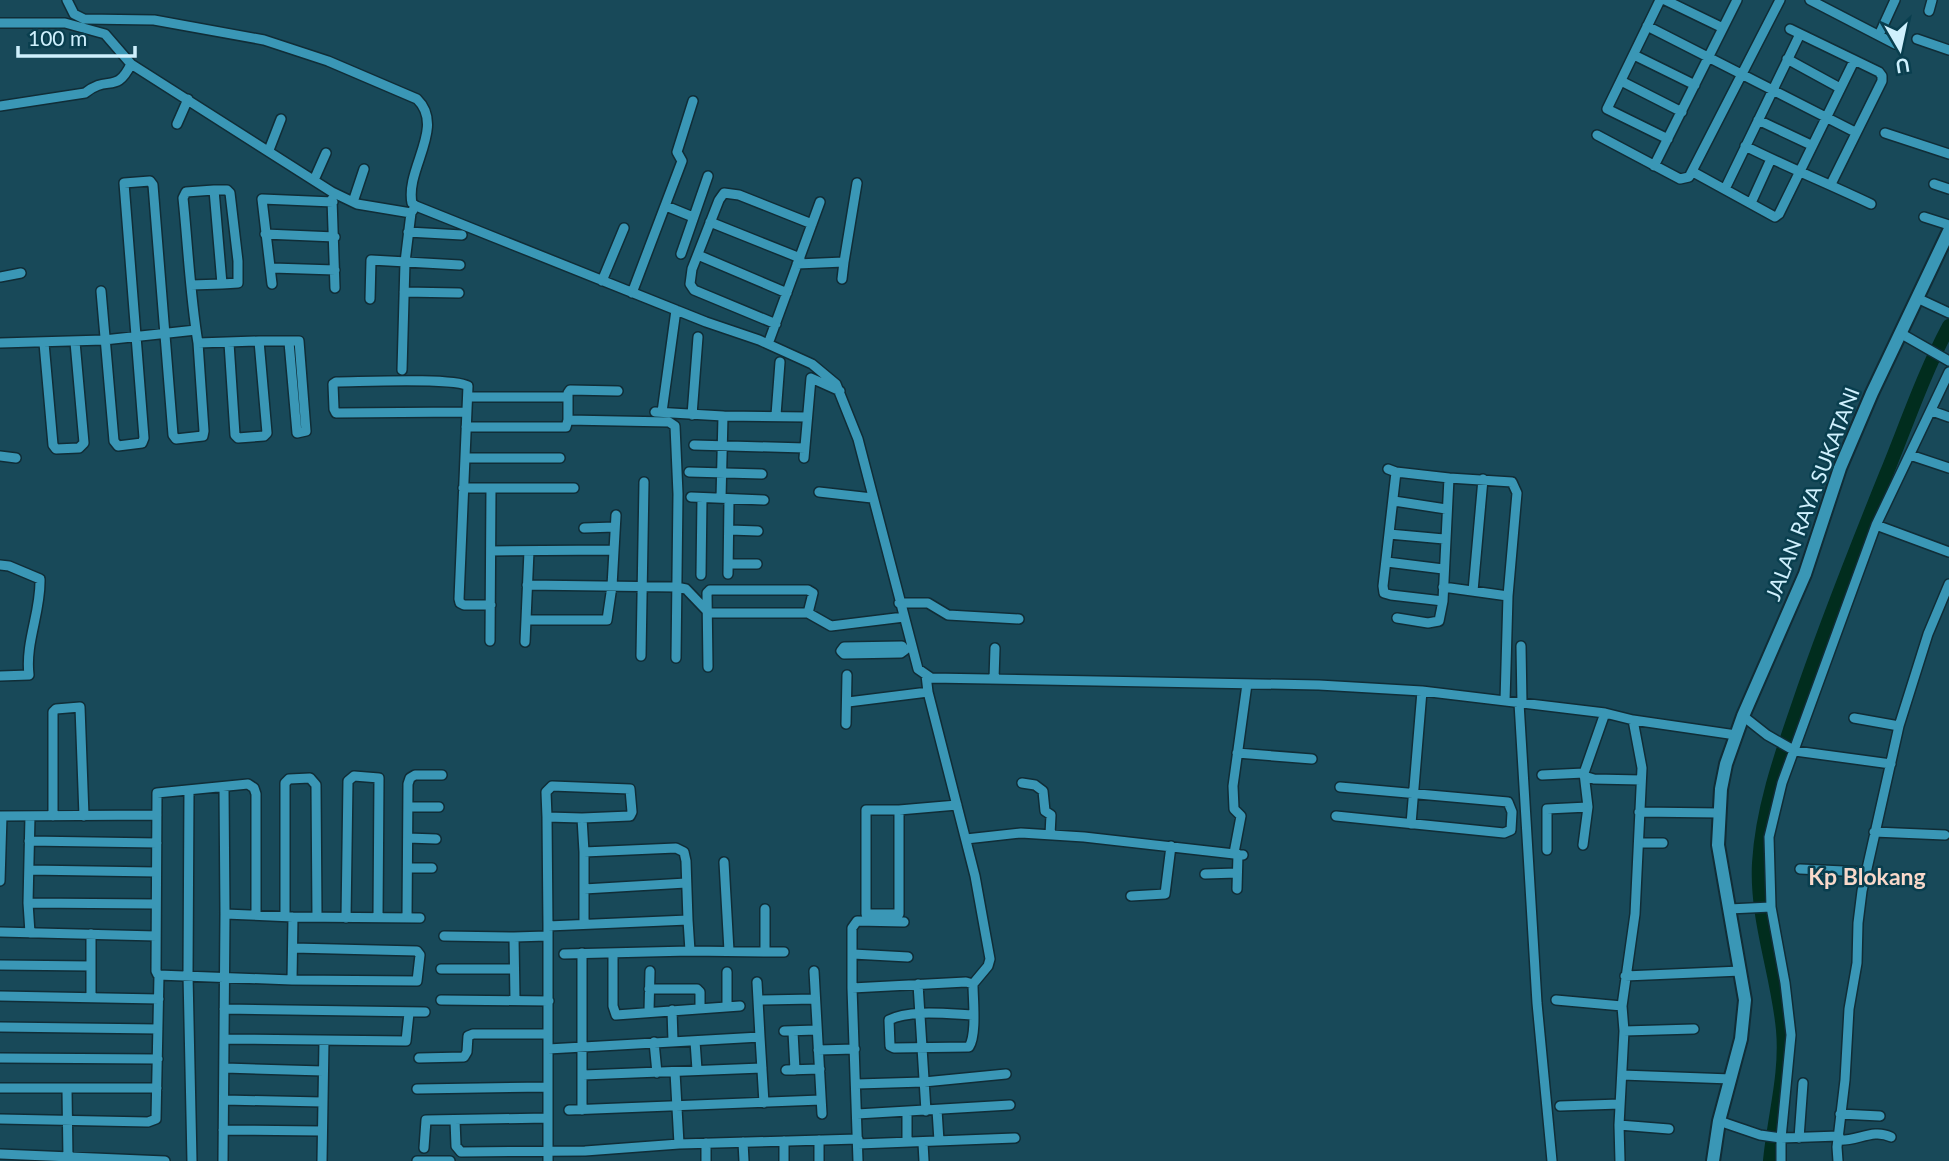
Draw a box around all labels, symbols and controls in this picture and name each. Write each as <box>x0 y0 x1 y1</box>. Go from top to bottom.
scale bar <box>18 14 135 58</box>
north arrow <box>1865 14 1935 84</box>
text: 100 m <box>28 25 87 50</box>
text: U <box>1894 54 1912 79</box>
street label: JALAN RAYA SUKATANI <box>1759 383 1864 604</box>
district label: Kp Blokang <box>1808 862 1926 890</box>

